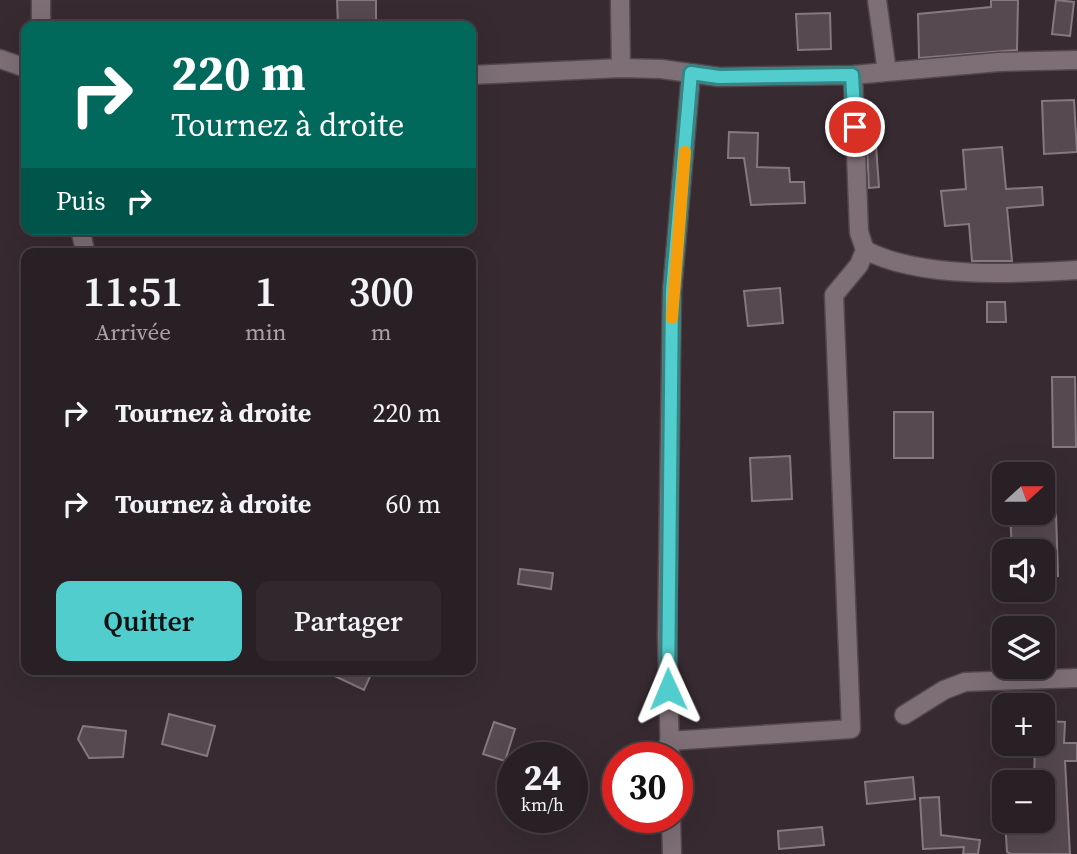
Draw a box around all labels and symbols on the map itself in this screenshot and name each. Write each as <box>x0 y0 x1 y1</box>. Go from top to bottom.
pin <box>825 97 885 157</box>
north arrow <box>992 462 1055 525</box>
position arrow <box>631 652 705 726</box>
speed limit sign: 30 <box>602 742 693 833</box>

